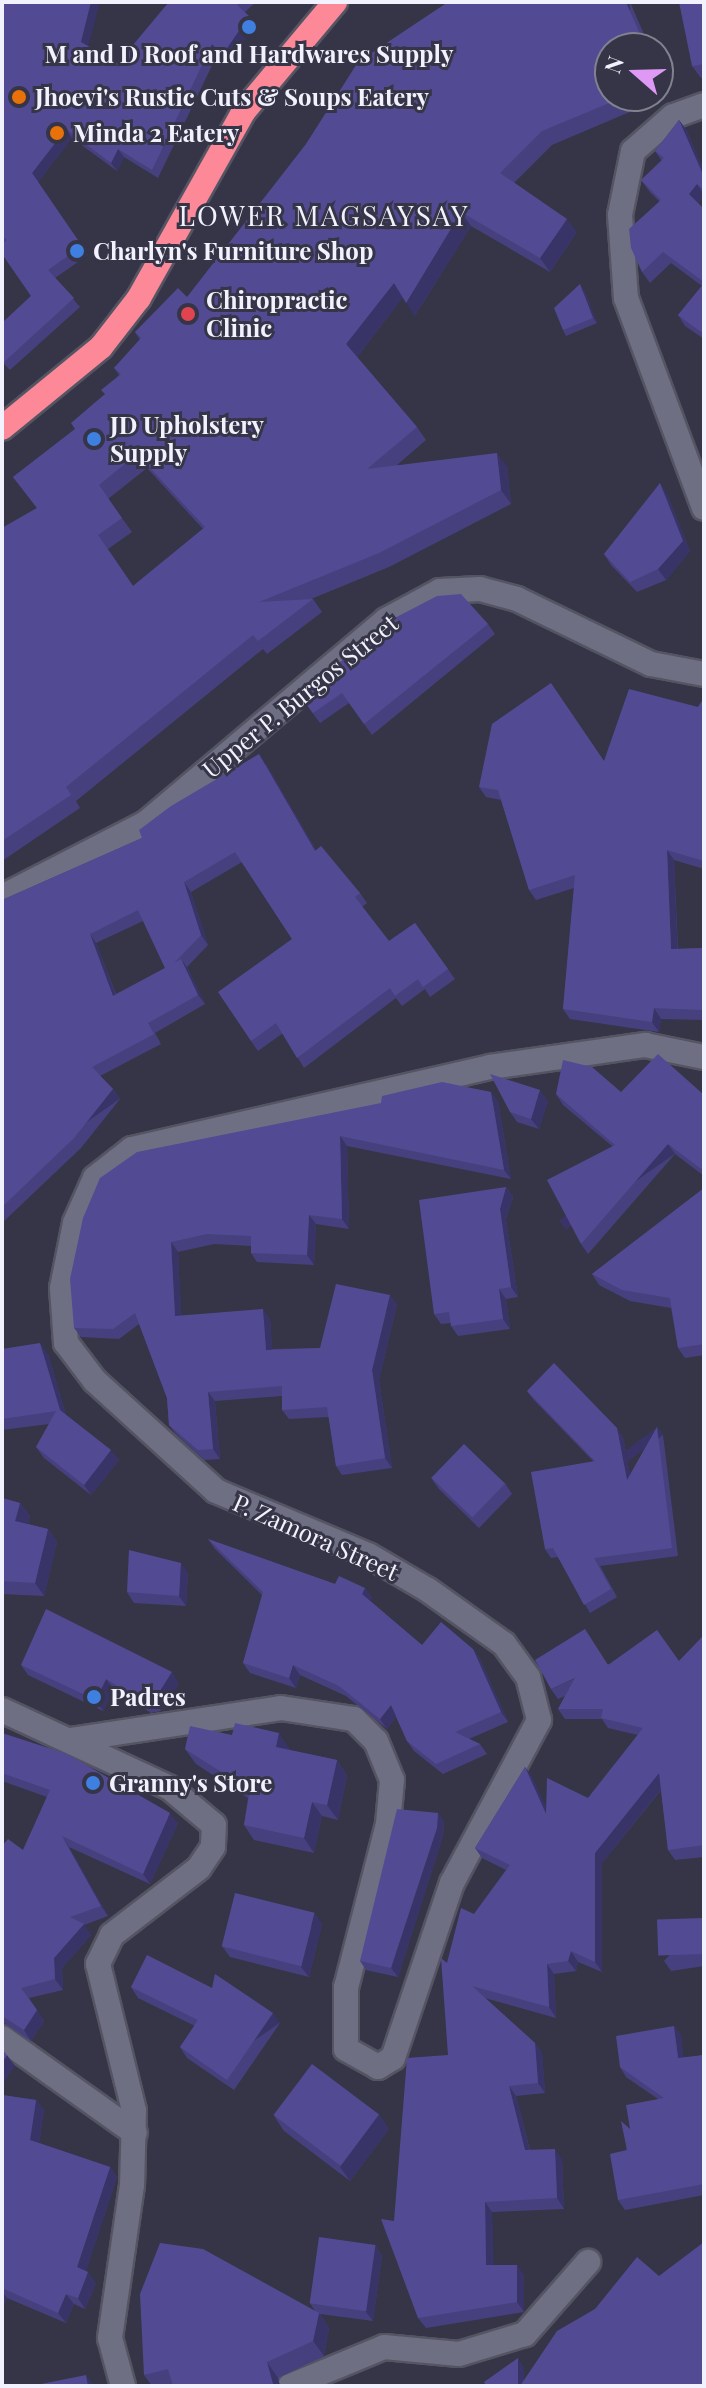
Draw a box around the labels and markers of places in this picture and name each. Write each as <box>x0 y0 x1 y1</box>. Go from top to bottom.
marker: M and D Roof and Hardwares Supply <box>240 18 258 36</box>
place label: M and D Roof and Hardwares Supply <box>45 40 453 68</box>
place label: Jhoevi's Rustic Cuts & Soups Eatery <box>35 83 429 111</box>
marker: Jhoevi's Rustic Cuts & Soups Eatery <box>10 88 28 106</box>
place label: Minda 2 Eatery <box>73 119 240 147</box>
marker: Minda 2 Eatery <box>48 124 66 142</box>
place label: Charlyn's Furniture Shop <box>93 237 373 265</box>
marker: Charlyn's Furniture Shop <box>68 242 86 260</box>
place label: Chiropractic Clinic <box>206 286 347 342</box>
marker: Chiropractic Clinic <box>177 303 199 325</box>
place label: JD Upholstery Supply <box>110 411 264 467</box>
marker: JD Upholstery Supply <box>85 430 103 448</box>
place label: Padres <box>110 1683 186 1711</box>
marker: Padres <box>85 1688 103 1706</box>
place label: Granny's Store <box>109 1769 272 1797</box>
marker: Granny's Store <box>84 1774 102 1792</box>

